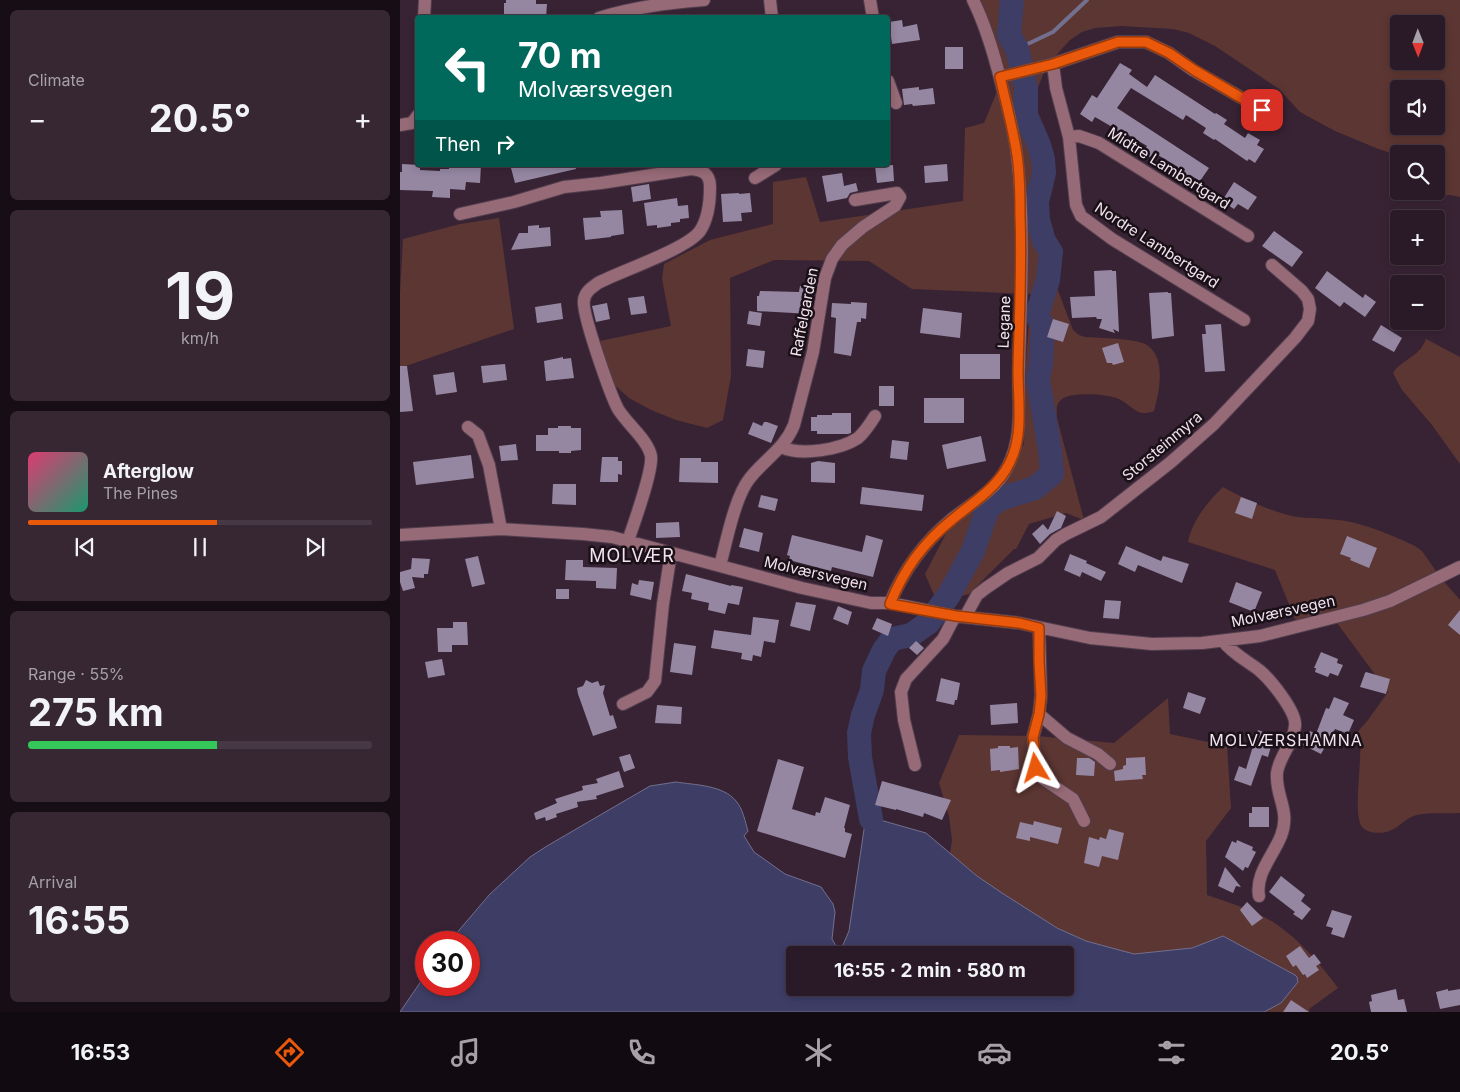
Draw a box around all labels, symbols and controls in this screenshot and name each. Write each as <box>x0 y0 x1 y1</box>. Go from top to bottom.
north arrow <box>1390 15 1445 70</box>
map controls <box>1390 15 1445 330</box>
text: 70 m <box>518 34 602 76</box>
icon: left <box>435 35 500 100</box>
text: Climate <box>28 70 85 90</box>
text: Molværsvegen <box>518 76 673 102</box>
button: sound <box>1390 80 1445 135</box>
pin <box>1241 89 1283 131</box>
text: 20.5° <box>149 95 251 141</box>
icon: arrive <box>1248 96 1276 124</box>
text: − <box>28 102 47 136</box>
text: + <box>353 102 372 136</box>
street label: Midtre Lambertgard <box>1104 123 1234 213</box>
icon: right <box>491 130 519 158</box>
text: Then <box>435 133 481 156</box>
button: search <box>1390 145 1445 200</box>
street label: Nordre Lambertgard <box>1091 198 1223 292</box>
button: + <box>1390 210 1445 265</box>
text: 19 <box>165 256 235 335</box>
street label: Raffelgarden <box>786 266 822 358</box>
button: − <box>1390 275 1445 330</box>
street label: Legane <box>994 295 1014 349</box>
text: km/h <box>181 328 219 348</box>
street label: Storsteinmyra <box>1118 407 1206 485</box>
text: Afterglow <box>103 460 194 483</box>
text: The Pines <box>103 483 178 503</box>
icon: previous <box>71 533 99 561</box>
icon: pause <box>186 533 214 561</box>
icon: next <box>301 533 329 561</box>
district label: MOLVÆR <box>589 545 675 566</box>
street label: Molværsvegen <box>762 552 870 594</box>
street label: Molværsvegen <box>1229 591 1337 631</box>
text: Range · 55% <box>28 664 125 684</box>
text: 275 km <box>28 689 164 735</box>
district label: MOLVÆRSHAMNA <box>1209 730 1363 750</box>
position arrow <box>1009 741 1061 793</box>
text: Arrival <box>28 872 77 892</box>
text: 16:55 <box>28 897 130 943</box>
speed limit sign: 30 <box>415 931 480 996</box>
text: 16:55 · 2 min · 580 m <box>834 959 1026 982</box>
icon: directions <box>272 1035 307 1070</box>
icon: music <box>448 1035 483 1070</box>
icon: phone <box>624 1035 659 1070</box>
icon: climate <box>801 1035 836 1070</box>
icon: car <box>977 1035 1012 1070</box>
icon: filters <box>1154 1035 1189 1070</box>
text: 16:53 <box>71 1039 130 1065</box>
text: 20.5° <box>1330 1039 1389 1065</box>

